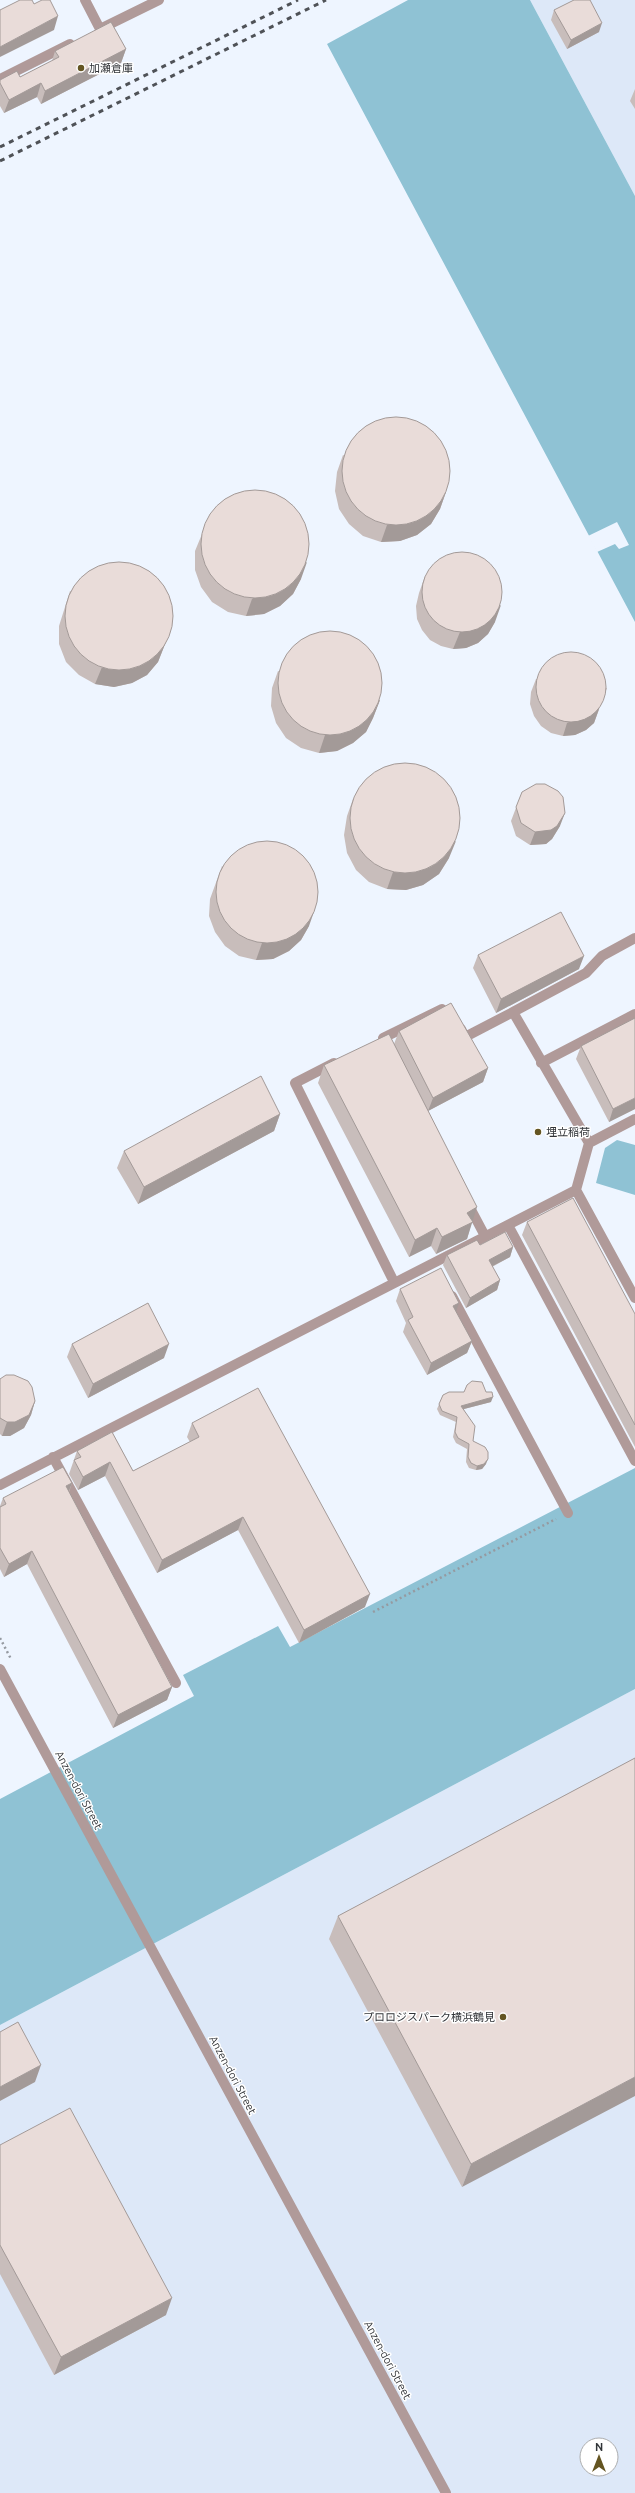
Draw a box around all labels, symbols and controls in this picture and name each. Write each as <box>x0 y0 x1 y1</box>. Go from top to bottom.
place label: 加瀬倉庫 <box>89 62 133 74</box>
marker: 加瀬倉庫 <box>76 63 86 73</box>
place label: 埋立稲荷 <box>546 1126 590 1138</box>
marker: 埋立稲荷 <box>533 1127 543 1137</box>
street label: Anzen-dori Street <box>53 1749 105 1832</box>
place label: プロロジスパーク横浜鶴見 <box>363 2011 495 2023</box>
marker: プロロジスパーク横浜鶴見 <box>498 2012 508 2022</box>
street label: Anzen-dori Street <box>207 2034 259 2117</box>
street label: Anzen-dori Street <box>362 2319 414 2402</box>
north arrow <box>579 2437 619 2477</box>
text: N <box>595 2441 603 2453</box>

